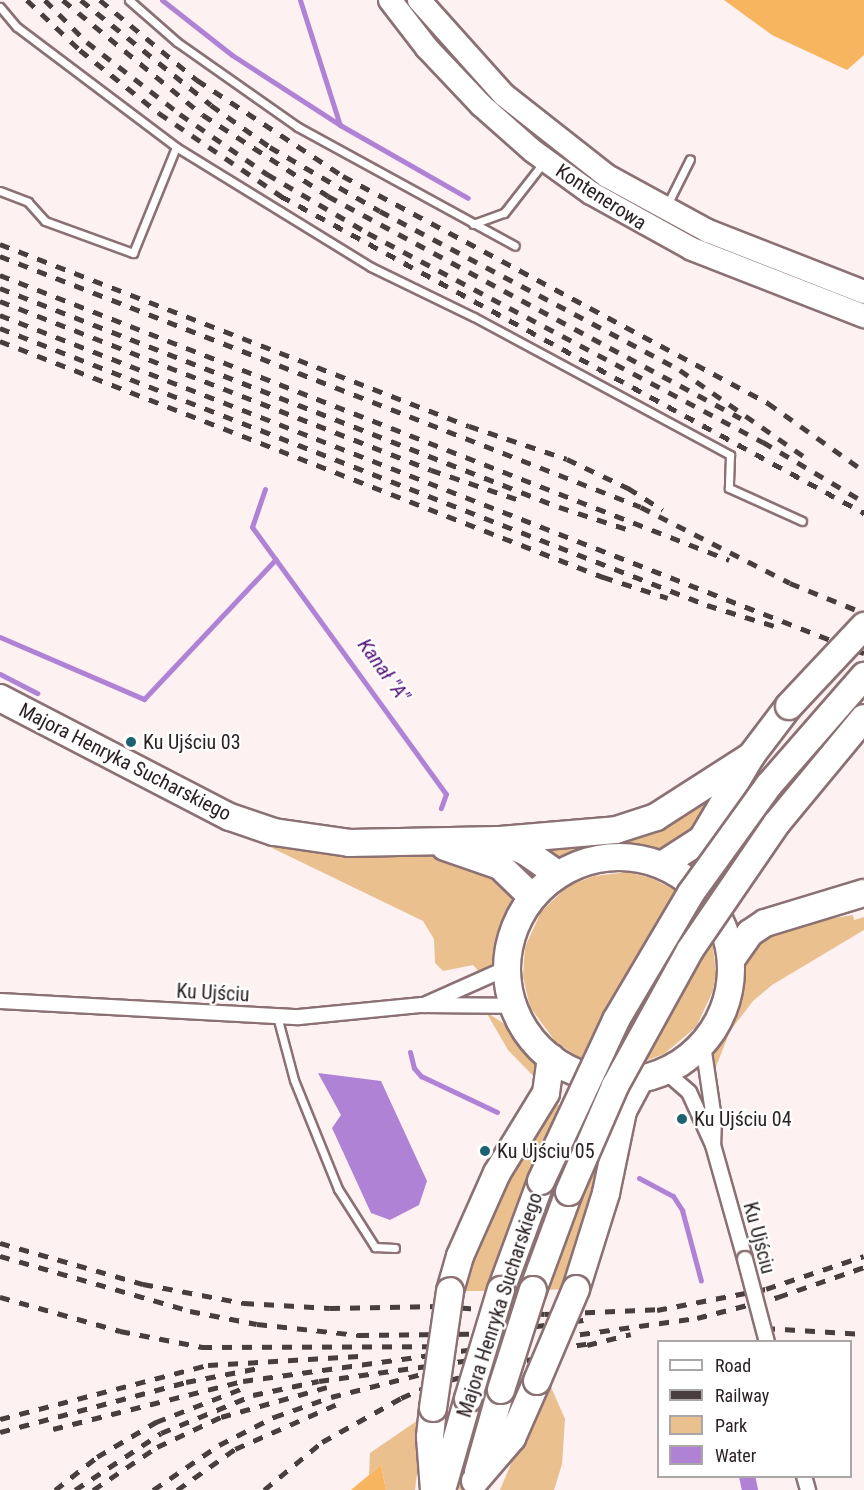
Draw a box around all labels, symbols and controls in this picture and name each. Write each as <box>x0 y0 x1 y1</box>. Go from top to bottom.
street label: Kontenerowa <box>551 159 651 235</box>
water label: Kanał "A" <box>352 633 416 707</box>
street label: Majora Henryka Sucharskiego <box>15 698 235 826</box>
place label: Ku Ujściu 03 <box>143 730 241 754</box>
marker: Ku Ujściu 03 <box>124 735 138 749</box>
street label: Ku Ujściu <box>176 979 250 1007</box>
place label: Ku Ujściu 04 <box>694 1107 792 1131</box>
marker: Ku Ujściu 04 <box>675 1112 689 1126</box>
place label: Ku Ujściu 05 <box>497 1139 595 1163</box>
marker: Ku Ujściu 05 <box>478 1144 492 1158</box>
street label: Majora Henryka Sucharskiego <box>452 1190 548 1420</box>
street label: Ku Ujściu <box>738 1200 780 1276</box>
legend <box>657 1340 852 1478</box>
text: Road <box>715 1355 751 1376</box>
text: Railway <box>715 1385 769 1406</box>
text: Park <box>715 1415 747 1436</box>
text: Water <box>715 1445 756 1466</box>

